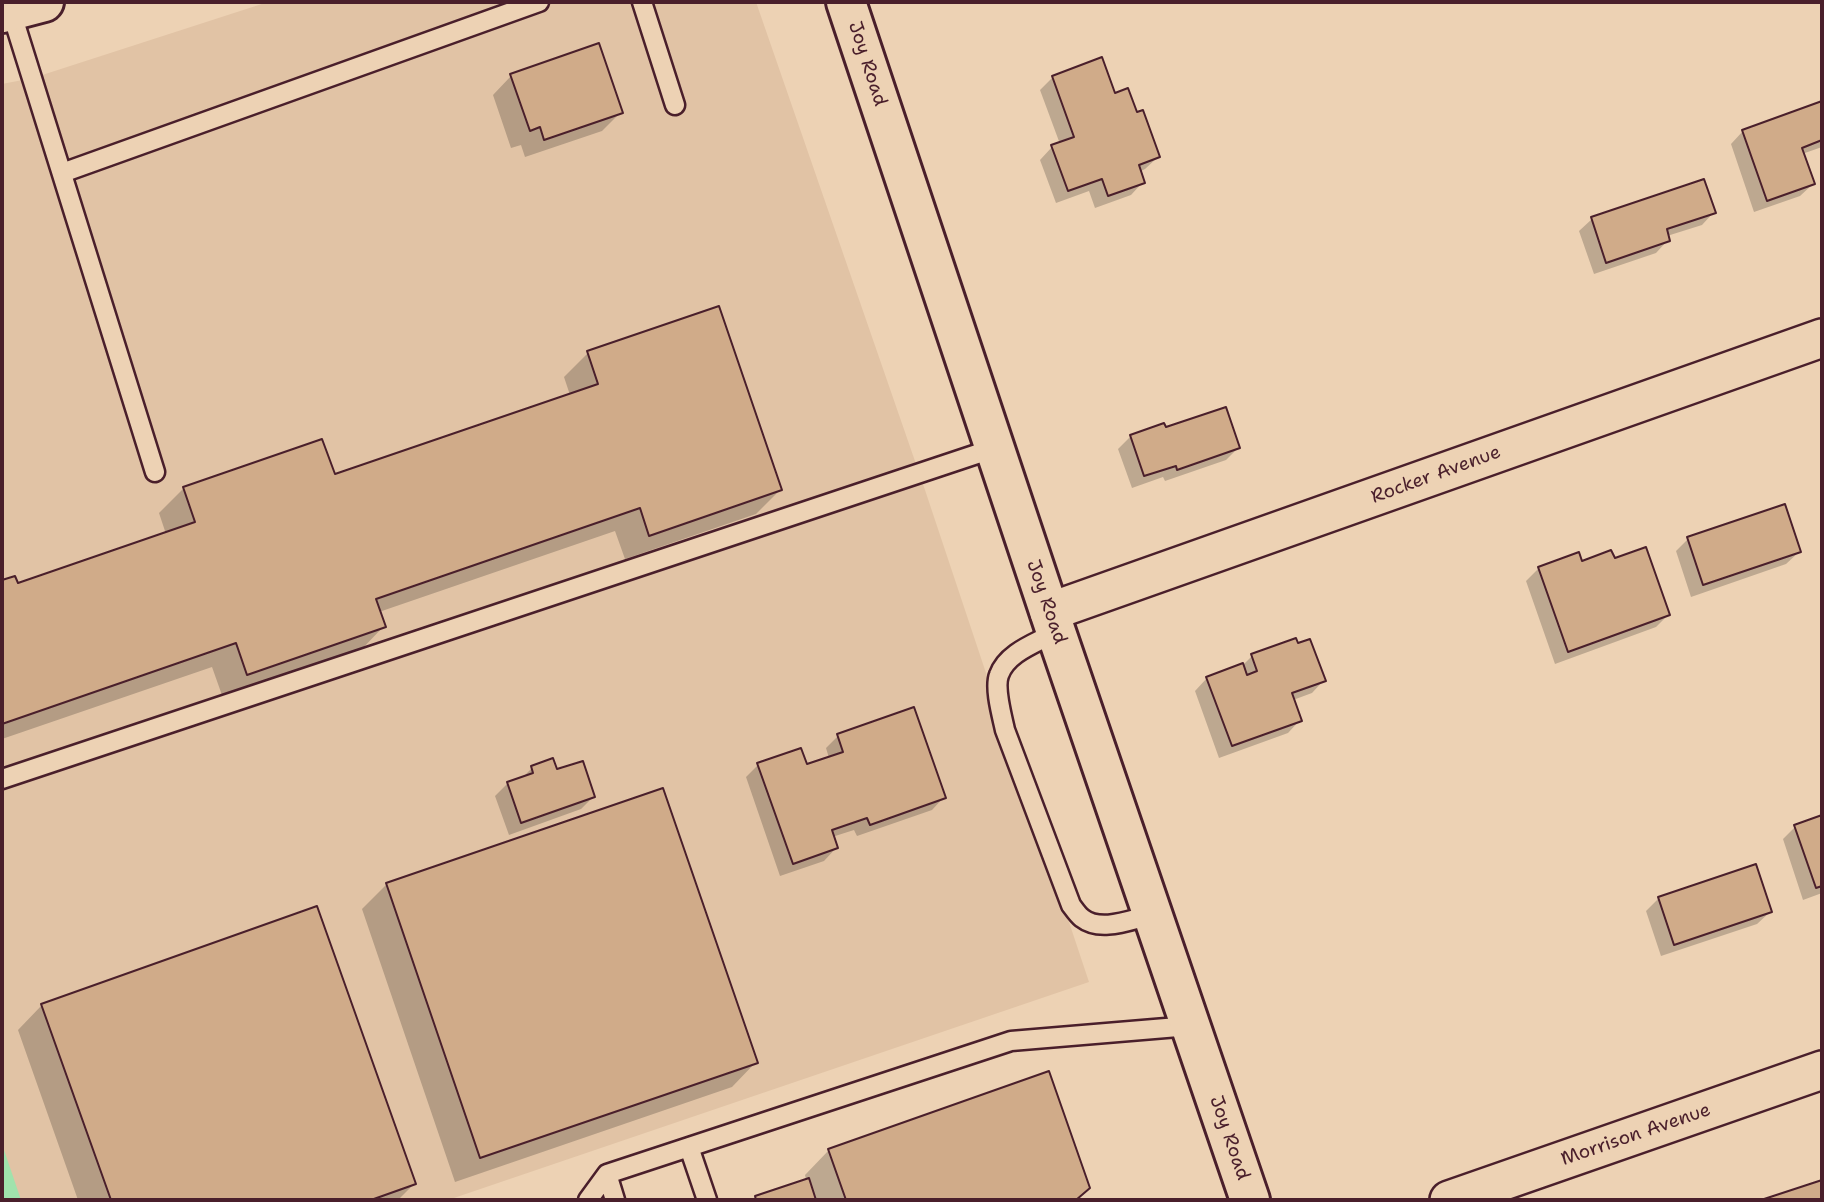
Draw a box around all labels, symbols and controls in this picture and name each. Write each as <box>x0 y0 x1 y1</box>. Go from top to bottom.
street label: Joy Road <box>843 19 891 109</box>
street label: Rocker Avenue <box>1368 441 1504 509</box>
street label: Joy Road <box>1021 557 1071 647</box>
street label: Joy Road <box>1204 1093 1254 1183</box>
street label: Morrison Avenue <box>1558 1099 1714 1171</box>

